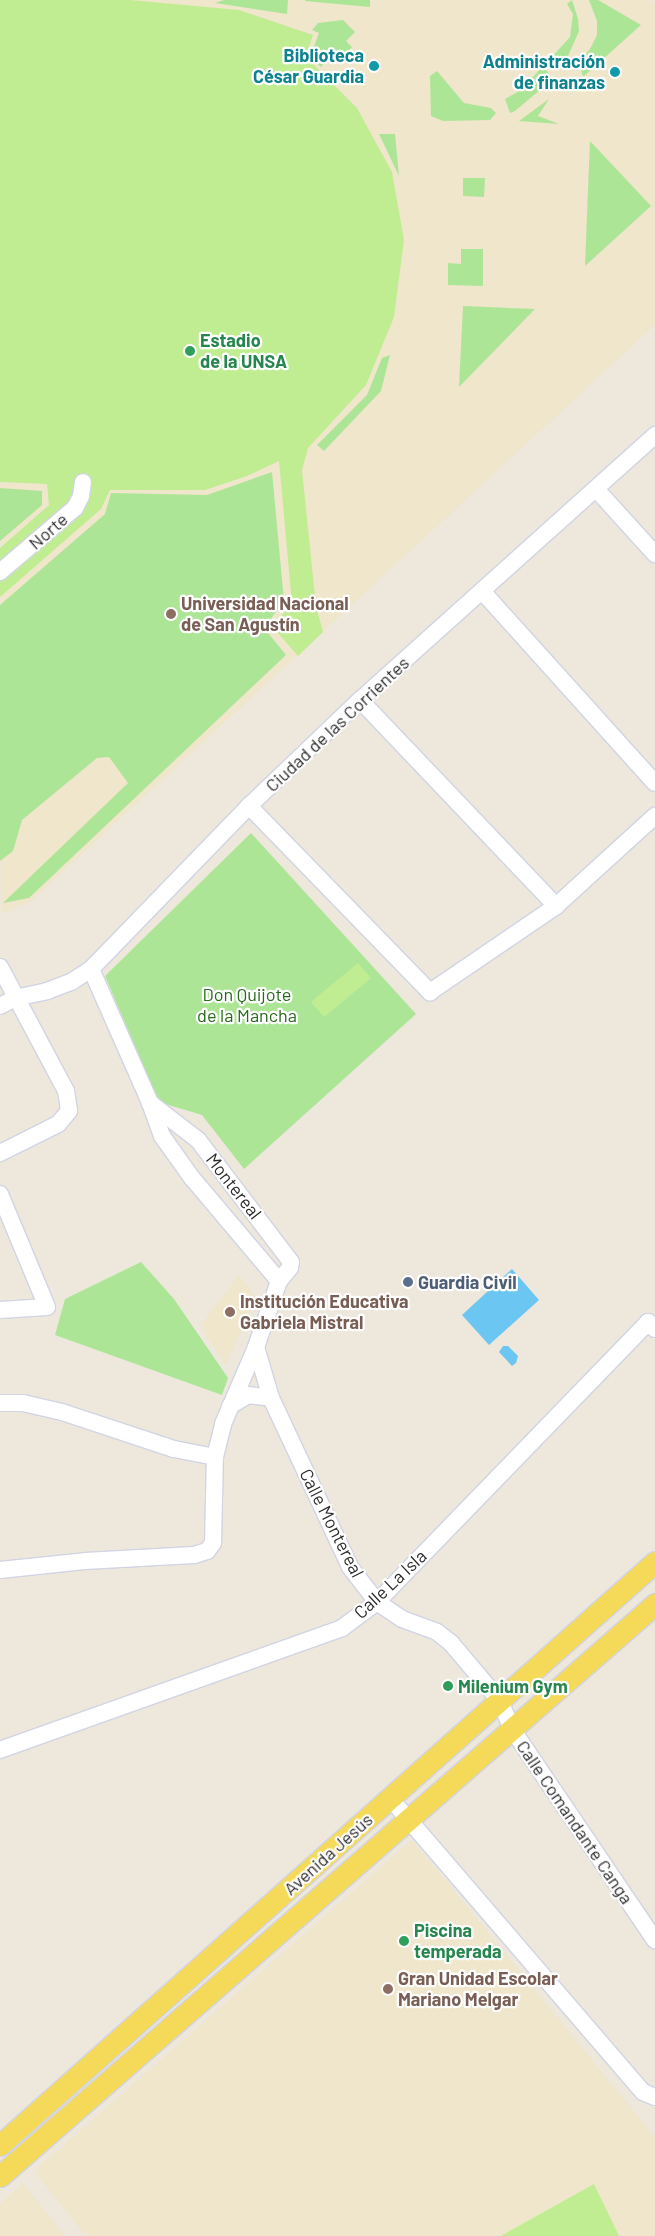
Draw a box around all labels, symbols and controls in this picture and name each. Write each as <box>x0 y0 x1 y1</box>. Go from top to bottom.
place label: Biblioteca César Guardia <box>253 45 364 88</box>
place label: Administración de finanzas <box>483 51 605 94</box>
marker: Biblioteca César Guardia <box>368 60 380 72</box>
marker: Administración de finanzas <box>609 66 621 78</box>
place label: Estadio de la UNSA <box>200 330 287 372</box>
marker: Estadio de la UNSA <box>184 345 196 357</box>
street label: Norte <box>24 508 72 554</box>
place label: Universidad Nacional de San Agustín <box>181 593 349 636</box>
marker: Universidad Nacional de San Agustín <box>165 608 177 620</box>
street label: Ciudad de las Corrientes <box>261 652 413 796</box>
park label: Don Quijote de la Mancha <box>197 984 297 1026</box>
street label: Montereal <box>202 1149 266 1223</box>
place label: Guardia Civil <box>418 1271 517 1293</box>
marker: Guardia Civil <box>402 1276 414 1288</box>
place label: Institución Educativa Gabriela Mistral <box>240 1291 409 1334</box>
marker: Institución Educativa Gabriela Mistral <box>224 1306 236 1318</box>
street label: Calle Montereal <box>295 1465 369 1581</box>
street label: Calle La Isla <box>349 1545 431 1623</box>
place label: Milenium Gym <box>458 1675 568 1697</box>
marker: Milenium Gym <box>442 1680 454 1692</box>
street label: Calle Comandante Canga <box>512 1736 638 1908</box>
street label: Avenida Jesús <box>279 1808 377 1900</box>
place label: Piscina temperada <box>414 1920 502 1962</box>
marker: Piscina temperada <box>398 1935 410 1947</box>
place label: Gran Unidad Escolar Mariano Melgar <box>398 1968 558 2010</box>
marker: Gran Unidad Escolar Mariano Melgar <box>382 1983 394 1995</box>

